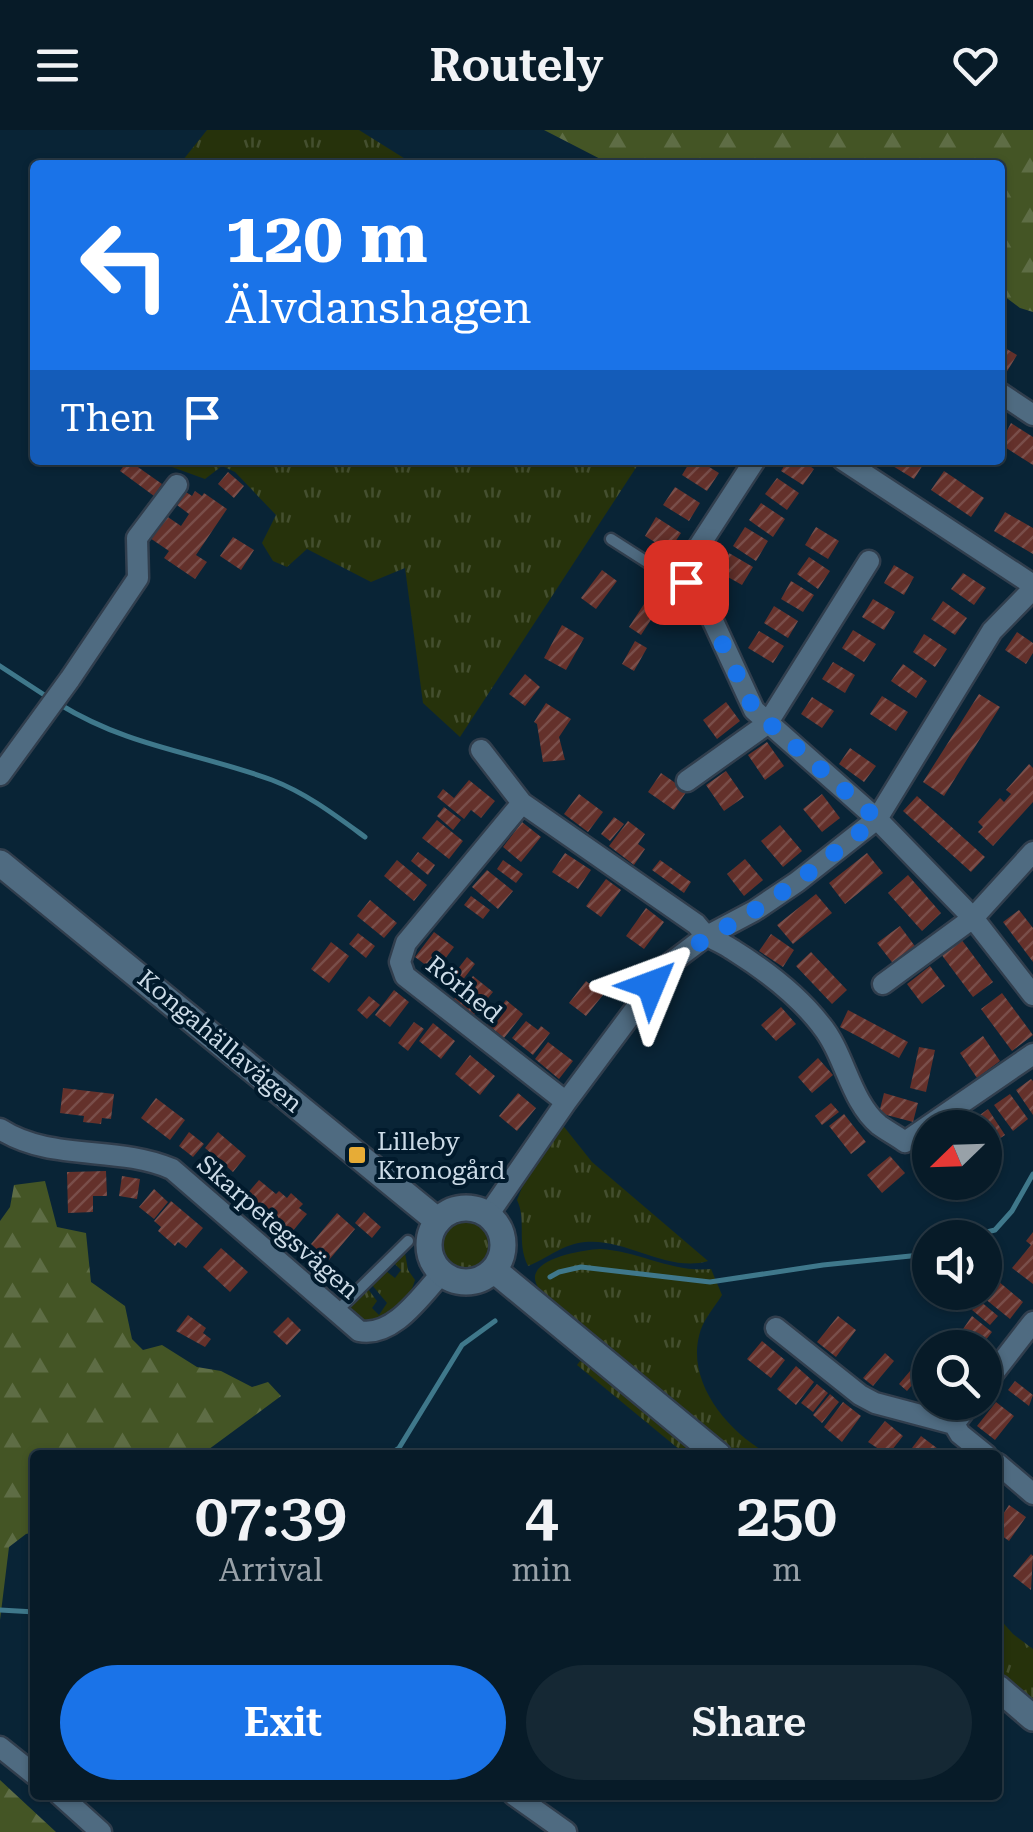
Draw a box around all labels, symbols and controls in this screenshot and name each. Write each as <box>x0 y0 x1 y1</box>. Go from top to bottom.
icon: menu <box>30 38 85 93</box>
icon: heart <box>948 38 1003 93</box>
text: Routely <box>430 39 603 92</box>
text: 120 m <box>225 197 428 279</box>
icon: left <box>60 200 190 330</box>
text: Älvdanshagen <box>225 281 531 334</box>
icon: arrive <box>175 390 230 445</box>
text: Then <box>60 396 155 440</box>
pin <box>644 540 729 625</box>
icon: arrive <box>659 555 714 610</box>
position arrow <box>599 933 703 1037</box>
street label: Rörhed <box>420 950 508 1028</box>
street label: Kongahällavägen <box>132 964 308 1118</box>
north arrow <box>912 1110 1002 1200</box>
map controls <box>912 1110 1002 1420</box>
place label: Lilleby Kronogård <box>377 1127 505 1185</box>
marker: Lilleby Kronogård <box>346 1144 368 1166</box>
street label: Skarpetegsvägen <box>192 1149 364 1305</box>
button: sound <box>912 1220 1002 1310</box>
button: search <box>912 1330 1002 1420</box>
text: 07:39 <box>195 1480 347 1551</box>
text: 4 <box>525 1480 558 1551</box>
text: 250 <box>736 1480 837 1551</box>
text: Arrival <box>219 1551 323 1589</box>
text: min <box>512 1551 572 1589</box>
text: m <box>772 1551 801 1589</box>
button: Exit <box>60 1665 506 1780</box>
button: Share <box>526 1665 972 1780</box>

